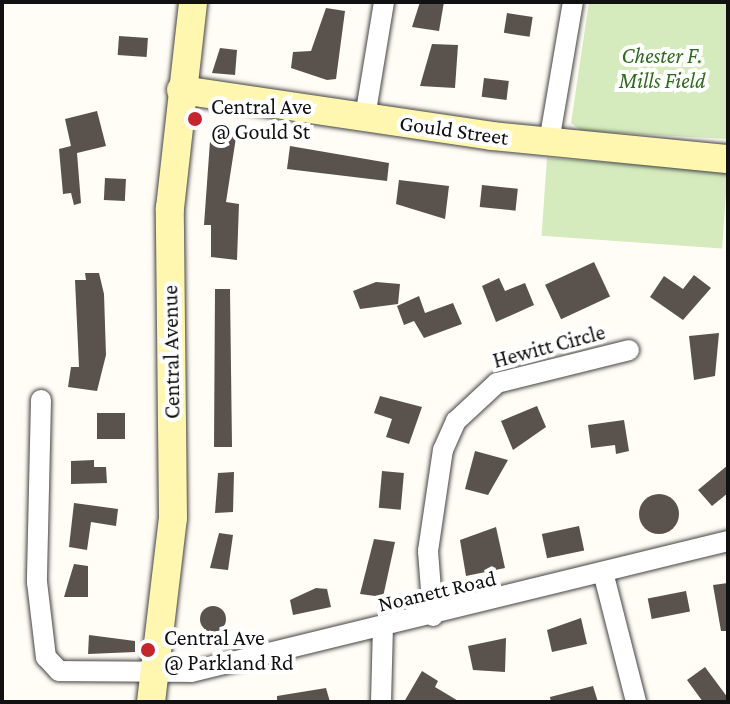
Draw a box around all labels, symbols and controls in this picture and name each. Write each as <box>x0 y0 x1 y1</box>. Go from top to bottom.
park label: Chester F. Mills Field <box>619 42 705 94</box>
place label: Central Ave @ Gould St <box>211 93 312 144</box>
street label: Gould Street <box>398 109 510 151</box>
marker: Central Ave @ Gould St <box>186 110 204 128</box>
street label: Central Avenue <box>157 285 185 419</box>
street label: Hewitt Circle <box>490 318 608 374</box>
street label: Noanett Road <box>375 565 499 617</box>
place label: Central Ave @ Parkland Rd <box>164 624 294 676</box>
marker: Central Ave @ Parkland Rd <box>139 641 157 659</box>

